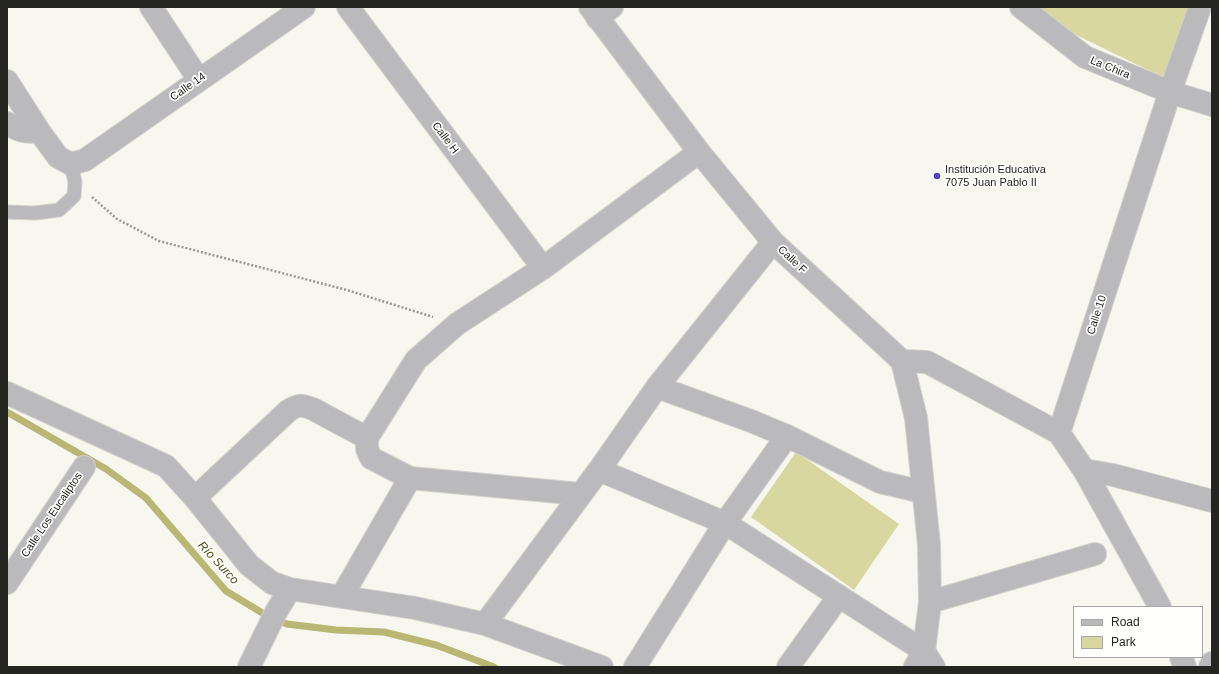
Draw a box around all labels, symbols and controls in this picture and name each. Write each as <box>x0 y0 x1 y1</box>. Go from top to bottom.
street label: La Chira <box>1088 54 1132 82</box>
street label: Calle 14 <box>168 70 208 104</box>
street label: Calle H <box>429 120 461 156</box>
place label: Institución Educativa 7075 Juan Pablo II <box>945 163 1046 189</box>
marker: Institución Educativa 7075 Juan Pablo II <box>932 171 942 181</box>
street label: Calle F <box>775 243 809 277</box>
street label: Calle 10 <box>1084 294 1110 336</box>
street label: Calle Los Eucaliptos <box>19 470 85 560</box>
water label: Río Surco <box>195 539 241 587</box>
legend <box>1073 606 1203 658</box>
text: Road <box>1111 615 1140 629</box>
text: Park <box>1111 635 1136 649</box>

